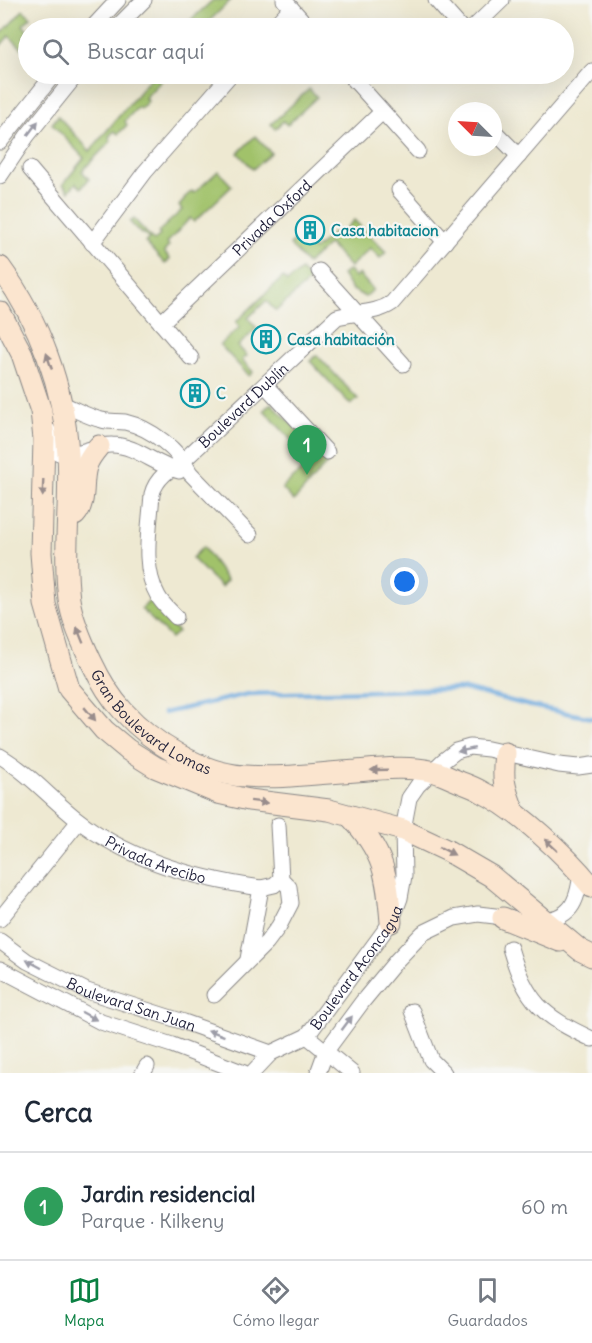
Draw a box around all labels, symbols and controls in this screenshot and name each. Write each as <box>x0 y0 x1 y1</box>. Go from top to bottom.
search box <box>18 18 574 84</box>
icon: search <box>39 35 72 68</box>
text: Buscar aquí <box>87 37 204 65</box>
north arrow <box>448 102 502 156</box>
one-way arrow <box>27 120 39 135</box>
street label: Privada Oxford <box>228 175 315 260</box>
building icon: Casa habitacion <box>294 214 326 246</box>
place label: Casa habitacion <box>331 221 439 240</box>
building icon: Casa habitación <box>250 323 282 355</box>
place label: Casa habitación <box>287 330 395 349</box>
one-way arrow <box>43 351 53 369</box>
street label: Boulevard Dublín <box>194 358 292 451</box>
building icon: C <box>179 377 211 409</box>
place label: C <box>216 384 226 403</box>
pin: 1 <box>288 426 326 475</box>
one-way arrow <box>39 479 48 498</box>
your location <box>390 567 419 596</box>
one-way arrow <box>75 626 85 644</box>
street label: Gran Boulevard Lomas <box>87 666 214 778</box>
one-way arrow <box>83 706 96 721</box>
one-way arrow <box>456 745 475 755</box>
one-way arrow <box>370 765 389 774</box>
one-way arrow <box>250 797 269 806</box>
street label: Privada Arecibo <box>102 831 208 887</box>
one-way arrow <box>544 839 559 852</box>
one-way arrow <box>438 846 455 856</box>
street label: Boulevard Aconcagua <box>305 902 406 1033</box>
one-way arrow <box>26 959 43 969</box>
street label: Boulevard San Juan <box>64 973 199 1035</box>
one-way arrow <box>81 1011 98 1021</box>
one-way arrow <box>340 1015 352 1030</box>
one-way arrow <box>207 1028 225 1038</box>
text: Cerca <box>24 1096 93 1129</box>
text: Jardin residencial <box>81 1180 255 1208</box>
text: 1 <box>40 1194 47 1219</box>
text: 60 m <box>521 1194 568 1219</box>
text: Parque · Kilkeny <box>81 1208 224 1233</box>
tab: Mapa <box>64 1274 104 1330</box>
tab: Cómo llegar <box>233 1274 319 1330</box>
tab: Guardados <box>447 1274 528 1330</box>

